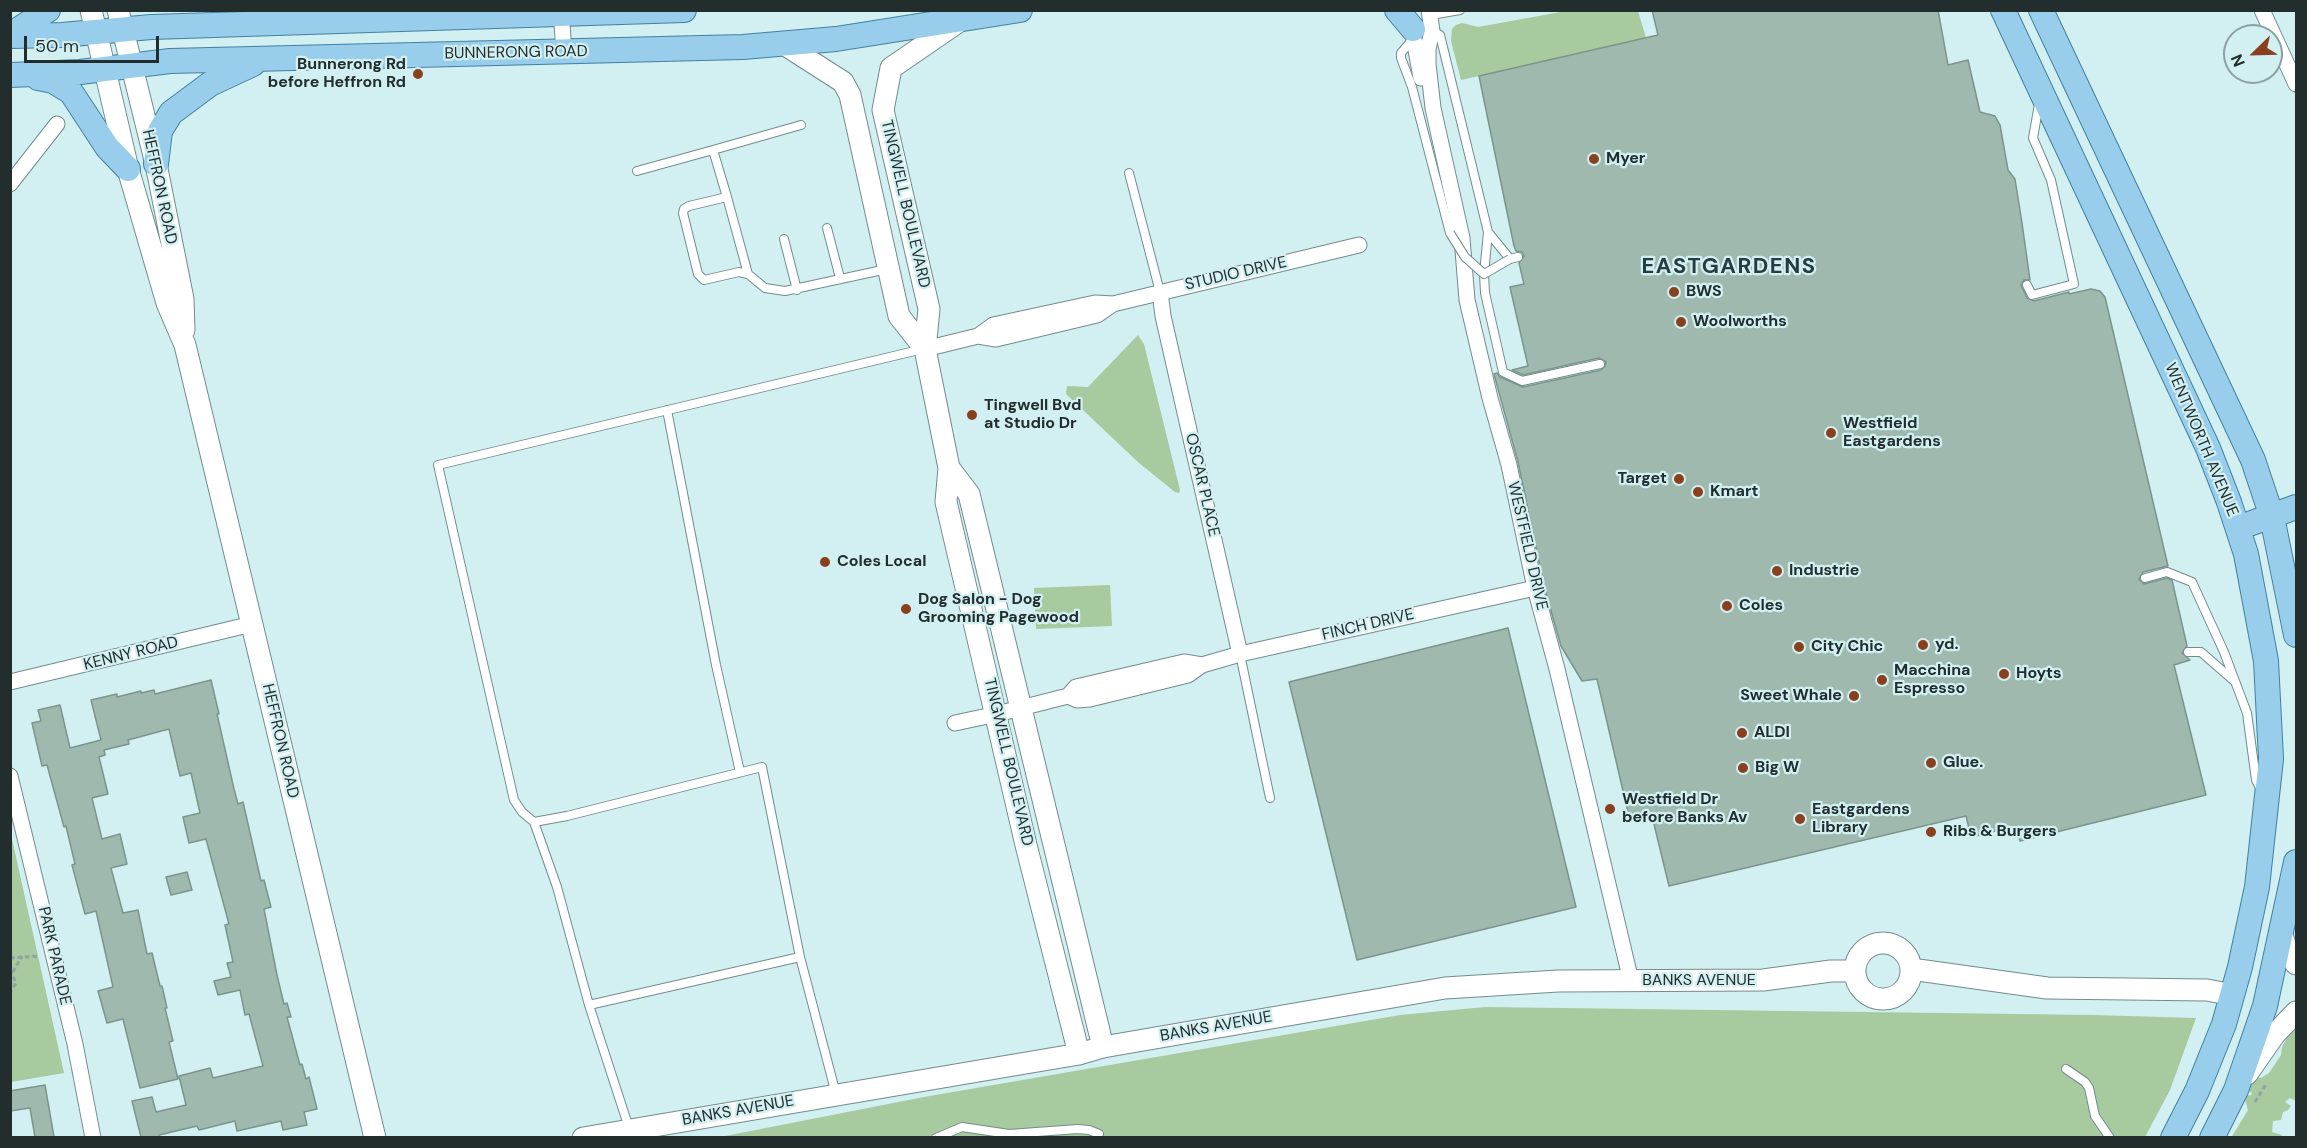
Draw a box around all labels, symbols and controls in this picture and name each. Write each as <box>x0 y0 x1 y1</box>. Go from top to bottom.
scale bar <box>27 24 162 62</box>
north arrow <box>2223 24 2283 84</box>
text: 50 m <box>35 34 79 58</box>
street label: BUNNERONG ROAD <box>444 42 588 64</box>
text: N <box>2226 51 2250 70</box>
place label: Bunnerong Rd before Heffron Rd <box>268 55 406 93</box>
marker: Bunnerong Rd before Heffron Rd <box>411 67 425 81</box>
street label: TINGWELL BOULEVARD <box>876 118 934 290</box>
street label: HEFFRON ROAD <box>137 128 181 246</box>
place label: Myer <box>1606 149 1645 169</box>
marker: Myer <box>1587 152 1601 166</box>
street label: STUDIO DRIVE <box>1183 253 1289 295</box>
district label: EASTGARDENS <box>1642 254 1816 280</box>
place label: BWS <box>1686 282 1722 302</box>
marker: BWS <box>1667 285 1681 299</box>
place label: Woolworths <box>1693 312 1787 332</box>
marker: Woolworths <box>1674 315 1688 329</box>
street label: WENTWORTH AVENUE <box>2160 360 2242 520</box>
place label: Tingwell Bvd at Studio Dr <box>984 396 1081 434</box>
marker: Tingwell Bvd at Studio Dr <box>965 408 979 422</box>
place label: Westfield Eastgardens <box>1843 414 1941 452</box>
marker: Westfield Eastgardens <box>1824 426 1838 440</box>
street label: OSCAR PLACE <box>1181 431 1223 539</box>
place label: Target <box>1617 469 1667 489</box>
marker: Target <box>1672 472 1686 486</box>
street label: WESTFIELD DRIVE <box>1503 480 1551 612</box>
place label: Kmart <box>1710 482 1758 502</box>
marker: Kmart <box>1691 485 1705 499</box>
place label: Coles Local <box>837 552 926 572</box>
marker: Coles Local <box>818 555 832 569</box>
place label: Industrie <box>1789 561 1859 581</box>
marker: Industrie <box>1770 564 1784 578</box>
place label: Dog Salon - Dog Grooming Pagewood <box>918 590 1079 628</box>
place label: Coles <box>1739 596 1783 616</box>
marker: Coles <box>1720 599 1734 613</box>
marker: Dog Salon - Dog Grooming Pagewood <box>899 602 913 616</box>
street label: FINCH DRIVE <box>1320 605 1416 645</box>
street label: KENNY ROAD <box>82 633 180 675</box>
place label: yd. <box>1935 635 1958 655</box>
place label: City Chic <box>1811 637 1883 657</box>
marker: yd. <box>1916 638 1930 652</box>
marker: City Chic <box>1792 640 1806 654</box>
place label: Macchina Espresso <box>1894 661 1970 699</box>
place label: Hoyts <box>2016 664 2062 684</box>
marker: Hoyts <box>1997 667 2011 681</box>
marker: Macchina Espresso <box>1875 673 1889 687</box>
street label: TINGWELL BOULEVARD <box>979 676 1037 848</box>
street label: HEFFRON ROAD <box>257 682 303 800</box>
place label: Sweet Whale <box>1740 686 1842 706</box>
marker: Sweet Whale <box>1847 689 1861 703</box>
place label: ALDI <box>1754 723 1790 743</box>
marker: ALDI <box>1735 726 1749 740</box>
place label: Glue. <box>1943 753 1983 773</box>
marker: Glue. <box>1924 756 1938 770</box>
place label: Big W <box>1755 758 1799 778</box>
marker: Big W <box>1736 761 1750 775</box>
place label: Westfield Dr before Banks Av <box>1622 790 1747 828</box>
place label: Eastgardens Library <box>1812 800 1910 838</box>
marker: Westfield Dr before Banks Av <box>1603 802 1617 816</box>
marker: Eastgardens Library <box>1793 812 1807 826</box>
place label: Ribs & Burgers <box>1943 822 2057 842</box>
marker: Ribs & Burgers <box>1924 825 1938 839</box>
street label: PARK PARADE <box>33 905 75 1007</box>
street label: BANKS AVENUE <box>1642 971 1756 991</box>
street label: BANKS AVENUE <box>1158 1008 1274 1046</box>
street label: BANKS AVENUE <box>680 1092 796 1130</box>

